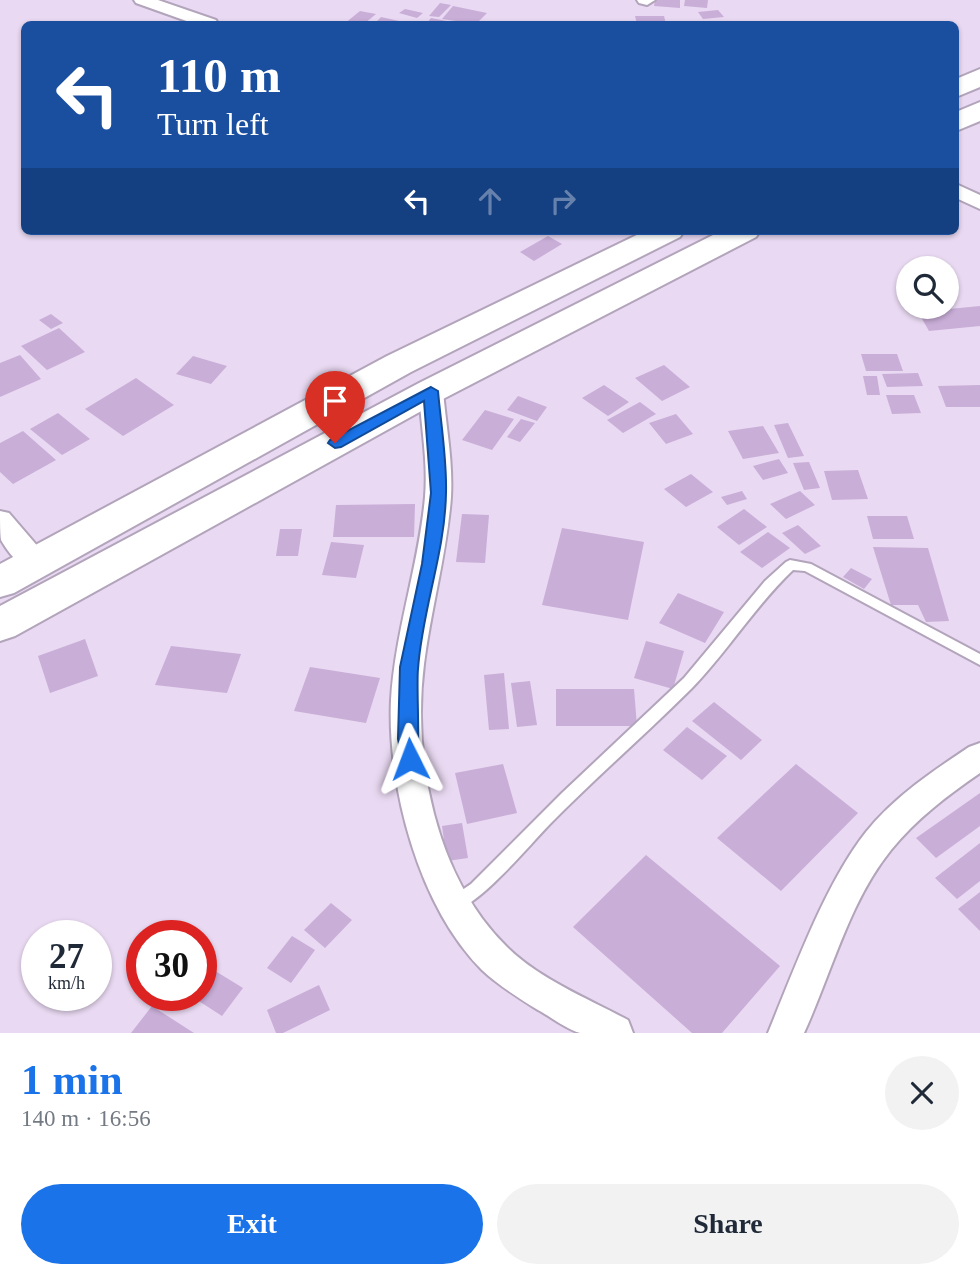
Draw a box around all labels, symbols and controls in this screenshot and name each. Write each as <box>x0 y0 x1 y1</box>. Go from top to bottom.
text: 110 m <box>157 48 281 103</box>
icon: left <box>42 49 133 140</box>
text: Turn left <box>157 106 269 142</box>
icon: left <box>398 182 436 220</box>
icon: ahead <box>471 182 509 220</box>
icon: right <box>544 182 582 220</box>
map controls <box>896 256 959 319</box>
button: search <box>896 256 959 319</box>
pin <box>305 371 365 443</box>
icon: arrive <box>316 382 354 420</box>
position arrow <box>373 722 447 796</box>
speed limit sign: 30 <box>126 920 217 1011</box>
text: 27 <box>49 937 84 976</box>
text: km/h <box>48 973 85 993</box>
button: close <box>885 1056 959 1130</box>
text: 1 min <box>21 1057 123 1103</box>
text: 140 m · 16:56 <box>21 1106 151 1131</box>
button: Exit <box>21 1184 483 1264</box>
button: Share <box>497 1184 959 1264</box>

